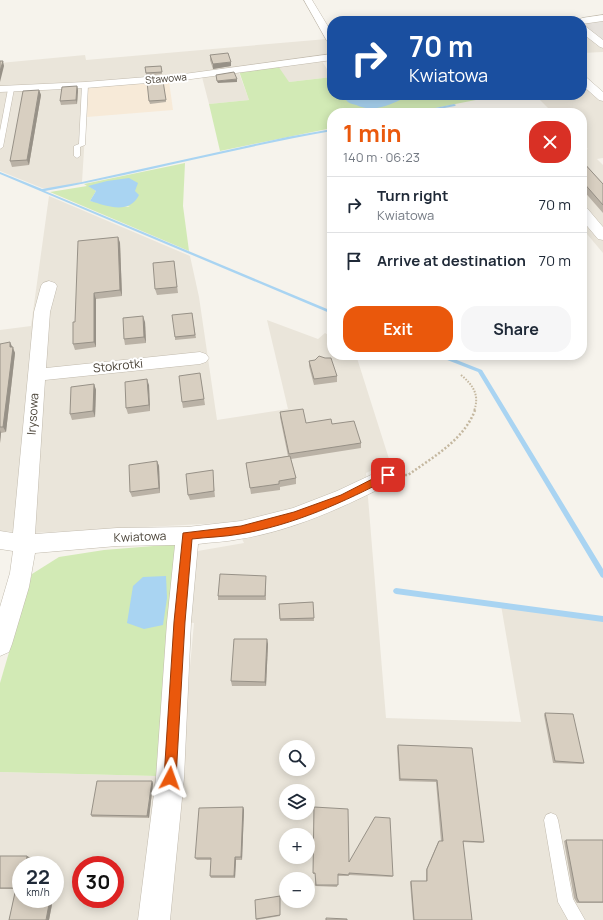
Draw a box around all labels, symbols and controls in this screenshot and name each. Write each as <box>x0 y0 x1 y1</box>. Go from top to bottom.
text: 70 m <box>409 27 473 65</box>
icon: right <box>343 32 395 84</box>
text: Kwiatowa <box>409 63 488 87</box>
street label: Stawowa <box>145 69 187 87</box>
text: 1 min <box>343 116 402 149</box>
button: close <box>529 121 571 163</box>
text: 140 m · 06:23 <box>343 148 420 166</box>
text: Turn right <box>377 185 448 206</box>
icon: right <box>343 194 365 216</box>
text: 70 m <box>539 194 571 215</box>
text: Kwiatowa <box>377 206 434 224</box>
icon: arrive <box>343 250 365 272</box>
text: Arrive at destination <box>377 250 526 271</box>
text: 70 m <box>539 250 571 271</box>
button: Exit <box>343 306 453 352</box>
button: Share <box>461 306 571 352</box>
street label: Stokrotki <box>92 354 144 377</box>
street label: Irysowa <box>23 392 42 436</box>
pin <box>371 458 405 492</box>
icon: arrive <box>377 464 399 486</box>
street label: Kwiatowa <box>113 527 167 546</box>
map controls <box>279 740 315 908</box>
button: search <box>279 740 315 776</box>
position arrow <box>149 757 191 799</box>
button: layers <box>279 784 315 820</box>
button: + <box>279 828 315 864</box>
speed limit sign: 30 <box>72 856 124 908</box>
text: 22 <box>26 863 50 890</box>
button: − <box>279 872 315 908</box>
text: km/h <box>26 885 50 899</box>

